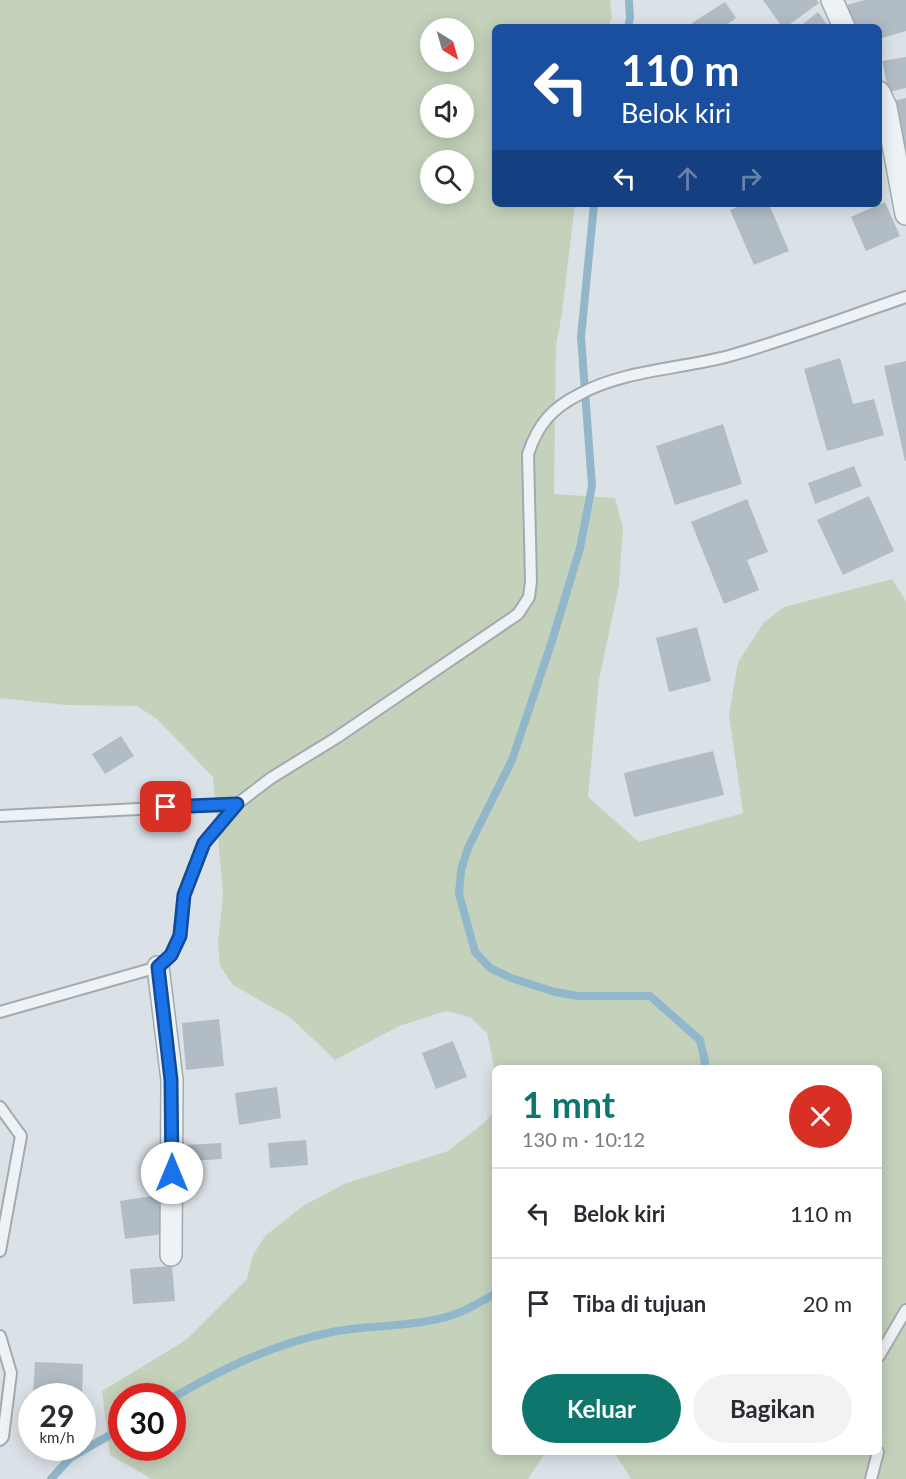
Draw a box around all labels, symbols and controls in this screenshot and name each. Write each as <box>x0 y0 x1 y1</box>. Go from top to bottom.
north arrow <box>420 18 474 72</box>
map controls <box>420 18 474 204</box>
text: 110 m <box>621 45 739 95</box>
icon: left <box>522 48 600 126</box>
button: sound <box>420 84 474 138</box>
text: Belok kiri <box>621 96 731 129</box>
button: search <box>420 150 474 204</box>
icon: left <box>608 162 641 195</box>
icon: ahead <box>671 162 704 195</box>
icon: right <box>734 162 767 195</box>
pin <box>140 781 191 832</box>
icon: arrive <box>149 790 182 823</box>
text: 1 mnt <box>522 1082 615 1126</box>
button: close <box>789 1085 852 1148</box>
text: 130 m · 10:12 <box>522 1127 645 1151</box>
position arrow <box>140 1141 204 1205</box>
icon: left <box>522 1197 555 1230</box>
text: Belok kiri <box>573 1200 665 1227</box>
text: 110 m <box>790 1200 852 1227</box>
icon: arrive <box>522 1287 555 1320</box>
text: Tiba di tujuan <box>573 1290 706 1317</box>
text: 20 m <box>803 1290 852 1317</box>
button: Keluar <box>522 1374 681 1443</box>
button: Bagikan <box>693 1374 852 1443</box>
speed limit sign: 30 <box>108 1383 186 1461</box>
text: 29 <box>40 1397 74 1433</box>
text: km/h <box>39 1428 75 1446</box>

